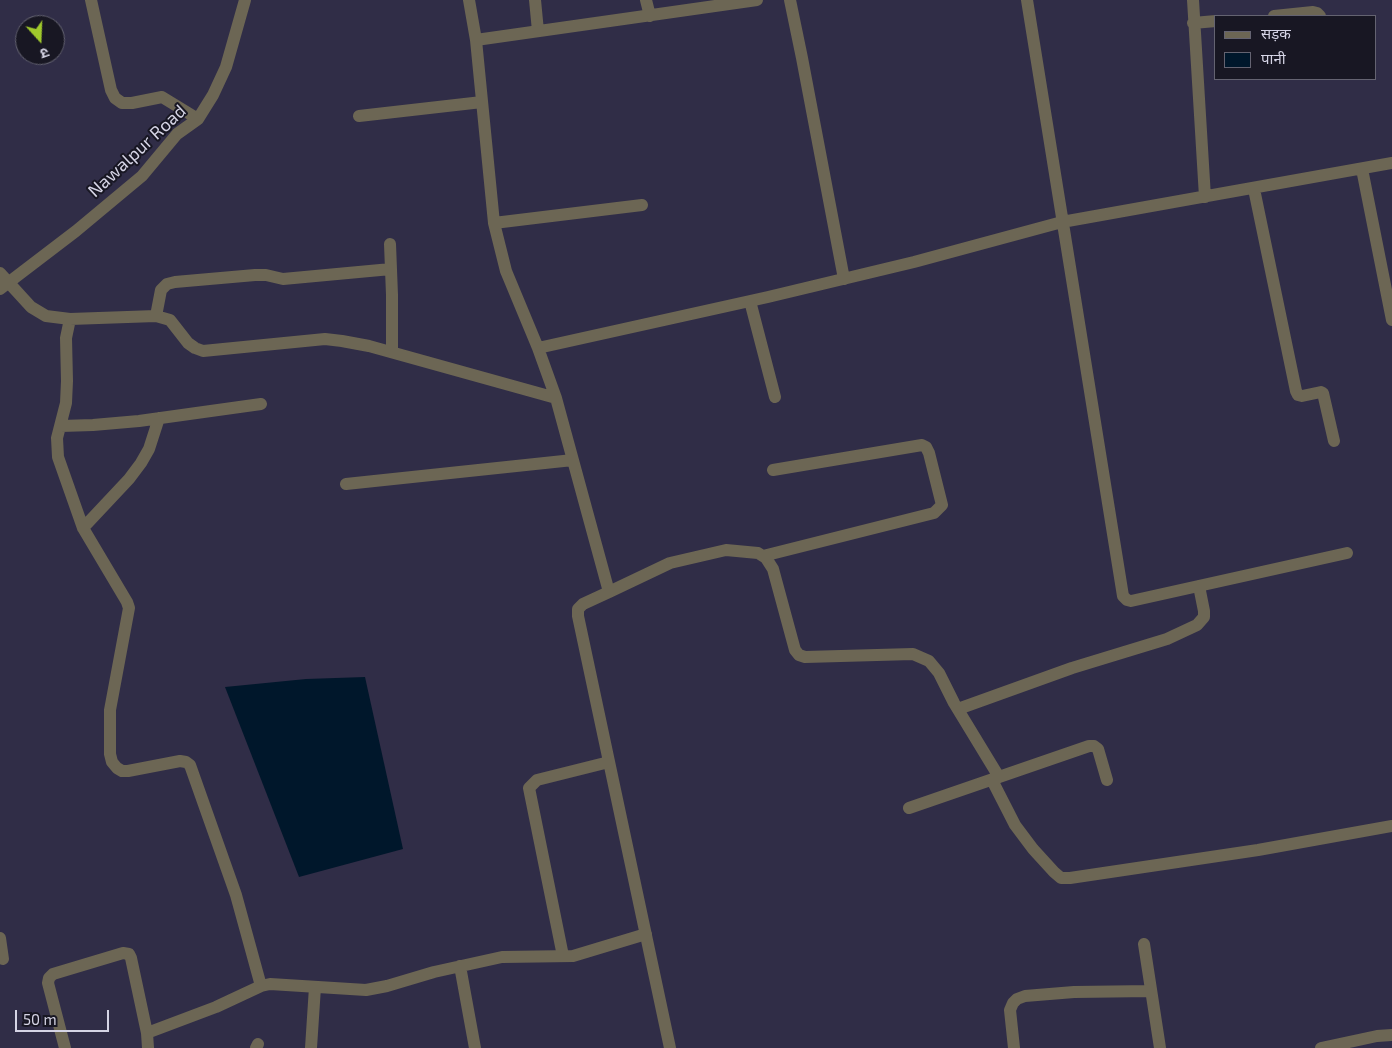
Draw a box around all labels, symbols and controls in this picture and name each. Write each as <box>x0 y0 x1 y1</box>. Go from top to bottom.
north arrow <box>15 15 65 65</box>
legend <box>1214 15 1377 80</box>
text: सड़क <box>1261 24 1291 42</box>
text: उ <box>38 44 52 63</box>
text: पानी <box>1261 49 1286 67</box>
street label: Nawalpur Road <box>84 100 190 202</box>
scale bar <box>18 1000 111 1032</box>
text: 50 m <box>23 1010 57 1028</box>

